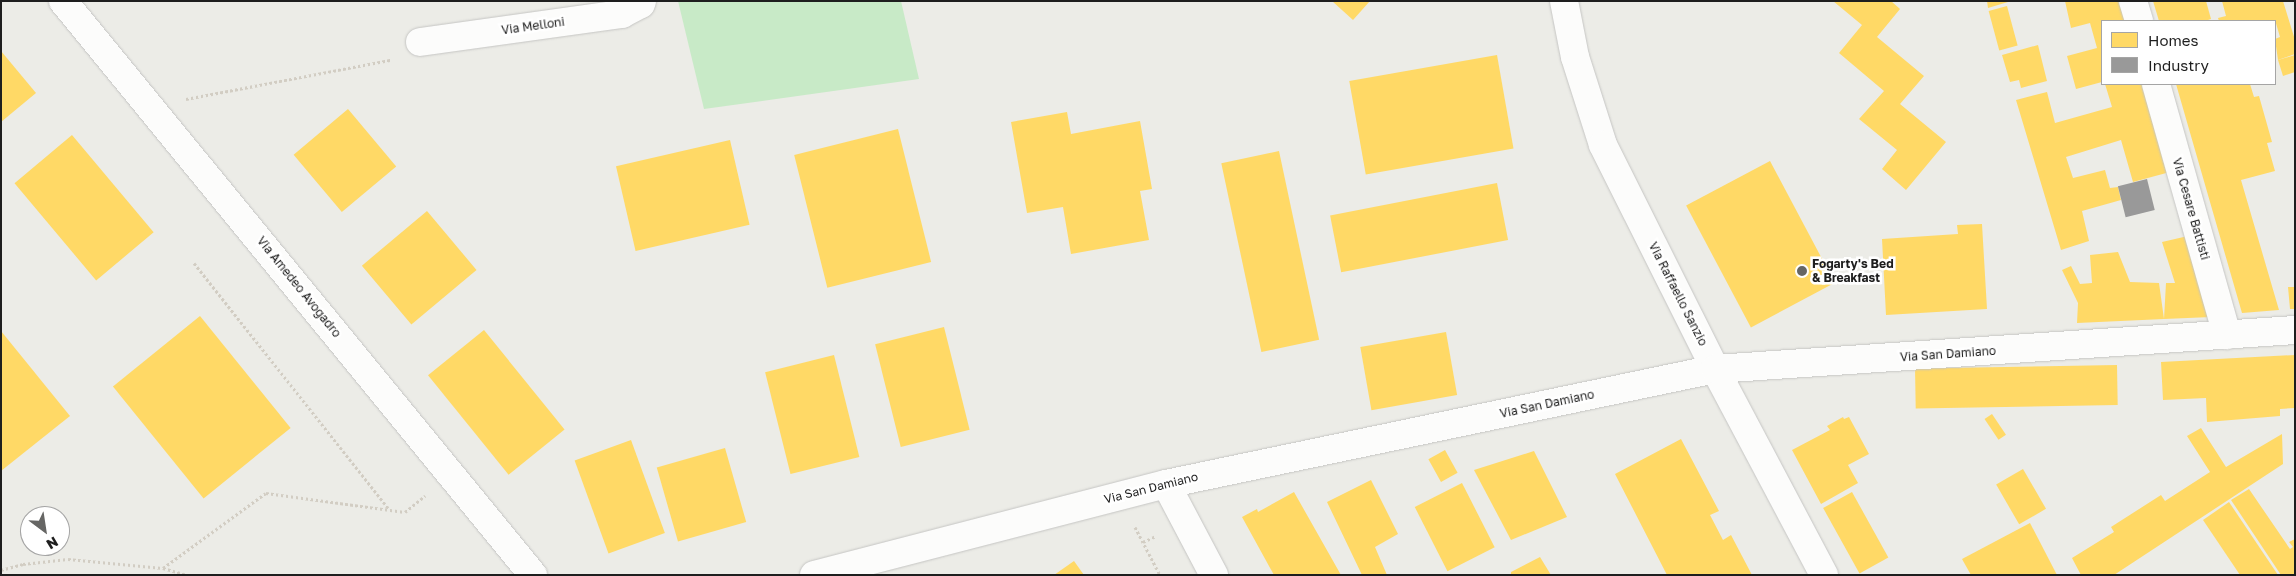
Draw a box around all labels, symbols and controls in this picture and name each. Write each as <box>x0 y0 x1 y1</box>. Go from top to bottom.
street label: Via Melloni <box>500 14 566 38</box>
legend <box>2101 20 2276 85</box>
text: Homes <box>2148 31 2198 49</box>
text: Industry <box>2148 56 2209 74</box>
street label: Via Cesare Battisti <box>2170 156 2212 262</box>
street label: Via Amedeo Avogadro <box>254 234 344 340</box>
street label: Via Raffaello Sanzio <box>1646 240 1710 348</box>
place label: Fogarty's Bed & Breakfast <box>1812 257 1894 285</box>
marker: Fogarty's Bed & Breakfast <box>1796 265 1808 277</box>
street label: Via San Damiano <box>1899 343 1997 365</box>
street label: Via San Damiano <box>1498 387 1596 421</box>
street label: Via San Damiano <box>1103 469 1199 507</box>
north arrow <box>20 506 70 556</box>
text: N <box>44 533 61 553</box>

